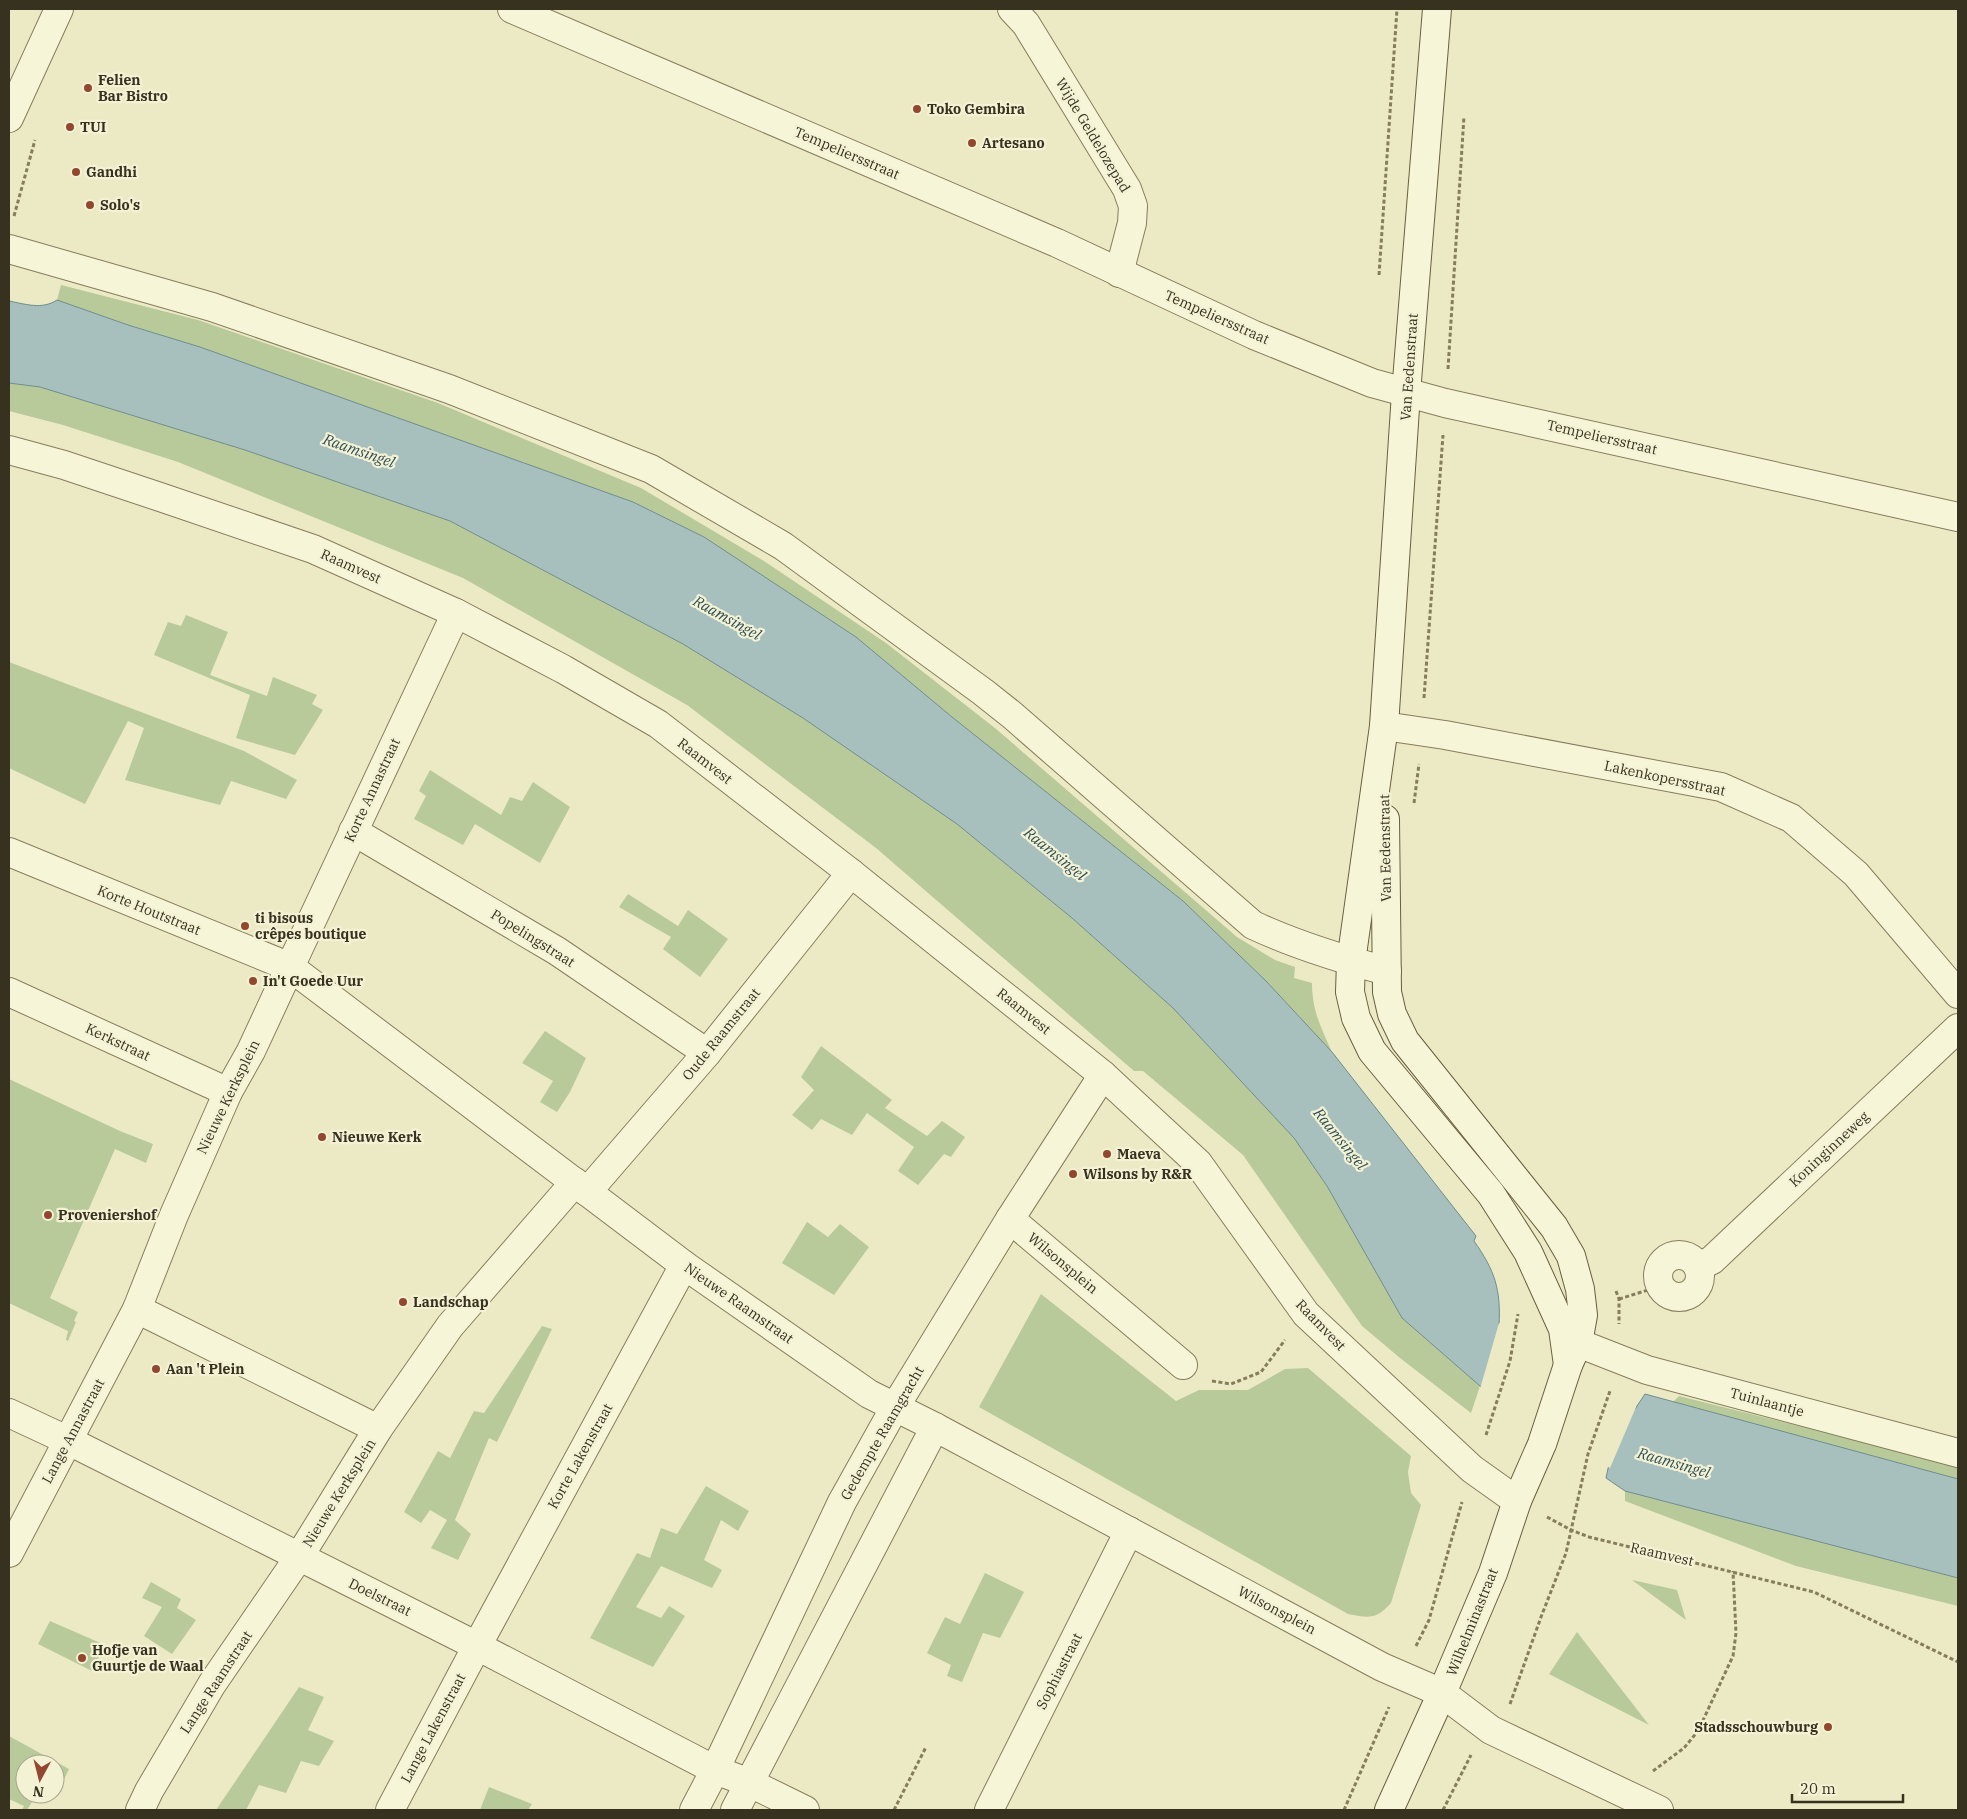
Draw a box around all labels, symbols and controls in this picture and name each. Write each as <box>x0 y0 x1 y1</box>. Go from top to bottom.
place label: Felien Bar Bistro <box>98 71 168 105</box>
street label: Wijde Geldelozepad <box>1052 74 1135 196</box>
marker: Felien Bar Bistro <box>82 82 94 94</box>
place label: Toko Gembira <box>927 100 1025 118</box>
marker: Toko Gembira <box>911 103 923 115</box>
place label: TUI <box>80 118 106 136</box>
marker: TUI <box>64 121 76 133</box>
street label: Tempeliersstraat <box>792 123 902 183</box>
place label: Artesano <box>982 134 1045 152</box>
marker: Artesano <box>966 137 978 149</box>
place label: Gandhi <box>86 163 137 181</box>
marker: Gandhi <box>70 166 82 178</box>
place label: Solo's <box>100 196 140 214</box>
marker: Solo's <box>84 199 96 211</box>
street label: Tempeliersstraat <box>1162 286 1272 348</box>
street label: Van Eedenstraat <box>1396 313 1422 421</box>
street label: Tempeliersstraat <box>1545 416 1659 458</box>
water label: Raamsingel <box>320 429 398 472</box>
street label: Raamvest <box>318 545 384 587</box>
water label: Raamsingel <box>689 591 765 644</box>
street label: Raamvest <box>674 734 736 788</box>
street label: Korte Annastraat <box>340 735 404 845</box>
street label: Lakenkopersstraat <box>1603 756 1727 800</box>
street label: Van Eedenstraat <box>1375 794 1395 902</box>
water label: Raamsingel <box>1020 822 1091 885</box>
street label: Korte Houtstraat <box>95 881 203 939</box>
street label: Popelingstraat <box>488 905 578 971</box>
place label: ti bisous crêpes boutique <box>255 909 366 943</box>
marker: ti bisous crêpes boutique <box>239 920 251 932</box>
place label: In't Goede Uur <box>263 972 363 990</box>
marker: In't Goede Uur <box>247 975 259 987</box>
street label: Oude Raamstraat <box>678 984 764 1084</box>
street label: Raamvest <box>993 984 1055 1038</box>
street label: Kerkstraat <box>83 1019 153 1065</box>
street label: Nieuwe Kerksplein <box>193 1037 263 1157</box>
water label: Raamsingel <box>1309 1103 1372 1174</box>
street label: Koninginneweg <box>1785 1107 1873 1191</box>
place label: Nieuwe Kerk <box>332 1128 422 1146</box>
marker: Nieuwe Kerk <box>316 1131 328 1143</box>
place label: Maeva <box>1117 1145 1161 1163</box>
marker: Maeva <box>1101 1148 1113 1160</box>
place label: Wilsons by R&R <box>1083 1165 1193 1183</box>
marker: Wilsons by R&R <box>1067 1168 1079 1180</box>
place label: Proveniershof <box>58 1206 158 1224</box>
marker: Proveniershof <box>42 1209 54 1221</box>
street label: Wilsonsplein <box>1024 1228 1102 1298</box>
street label: Nieuwe Raamstraat <box>681 1259 797 1347</box>
place label: Landschap <box>413 1293 489 1311</box>
marker: Landschap <box>397 1296 409 1308</box>
street label: Raamvest <box>1292 1296 1350 1354</box>
place label: Aan 't Plein <box>166 1360 244 1378</box>
marker: Aan 't Plein <box>150 1363 162 1375</box>
street label: Gedempte Raamgracht <box>836 1363 928 1503</box>
street label: Lange Annastraat <box>38 1375 108 1487</box>
street label: Tuinlaantje <box>1728 1383 1806 1421</box>
street label: Korte Lakenstraat <box>544 1400 616 1512</box>
street label: Nieuwe Kerksplein <box>298 1435 380 1551</box>
water label: Raamsingel <box>1635 1443 1713 1482</box>
street label: Raamvest <box>1629 1538 1695 1570</box>
street label: Wilhelminastraat <box>1442 1565 1502 1679</box>
street label: Doelstraat <box>346 1574 414 1620</box>
street label: Wilsonsplein <box>1235 1582 1319 1638</box>
street label: Lange Raamstraat <box>176 1627 256 1737</box>
street label: Sophiastraat <box>1032 1630 1086 1712</box>
place label: Hofje van Guurtje de Waal <box>92 1641 204 1675</box>
marker: Hofje van Guurtje de Waal <box>76 1652 88 1664</box>
street label: Lange Lakenstraat <box>397 1670 469 1786</box>
place label: Stadsschouwburg <box>1694 1718 1819 1736</box>
marker: Stadsschouwburg <box>1822 1721 1834 1733</box>
north arrow <box>15 1754 65 1804</box>
scale bar <box>1792 1772 1903 1804</box>
text: 20 m <box>1800 1779 1836 1798</box>
text: N <box>32 1782 45 1802</box>

